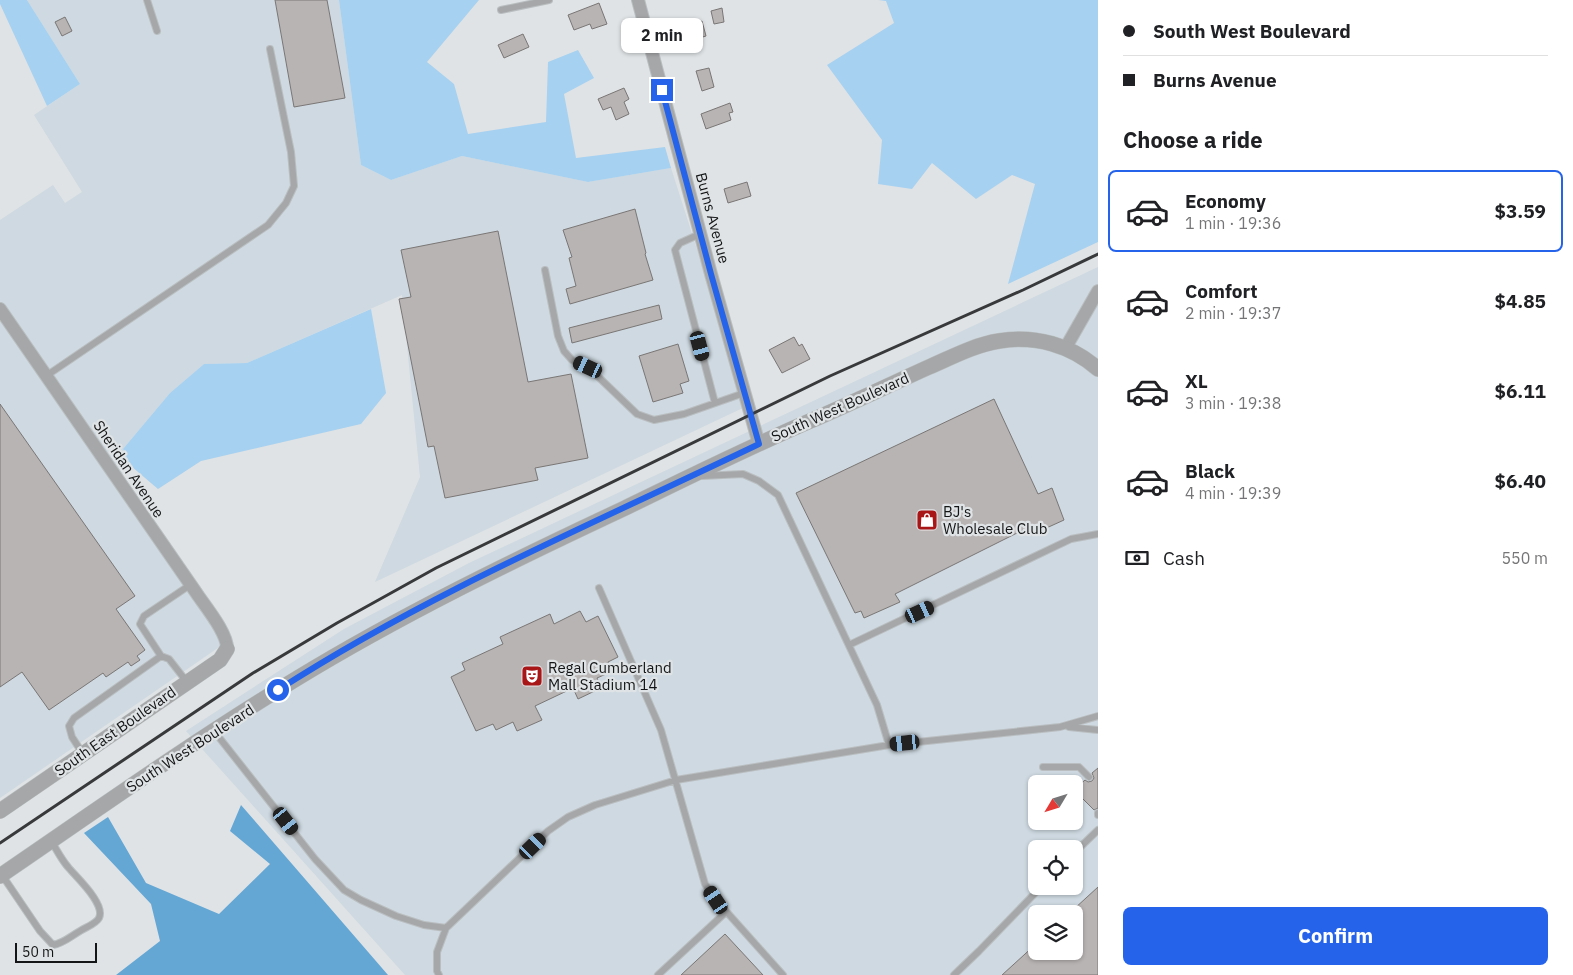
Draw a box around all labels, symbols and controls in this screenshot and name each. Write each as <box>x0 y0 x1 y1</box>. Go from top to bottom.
callout: 2 min <box>621 18 703 52</box>
text: South West Boulevard <box>1153 19 1351 43</box>
text: 2 min <box>641 25 683 45</box>
text: Burns Avenue <box>1153 68 1277 92</box>
route end <box>651 79 673 101</box>
text: Choose a ride <box>1123 125 1263 154</box>
street label: Burns Avenue <box>692 170 734 266</box>
icon: car <box>1125 189 1170 234</box>
text: Economy <box>1185 189 1266 213</box>
text: $3.59 <box>1494 199 1546 223</box>
text: 1 min · 19:36 <box>1185 213 1281 233</box>
icon: car <box>1125 279 1170 324</box>
text: Comfort <box>1185 279 1258 303</box>
text: $4.85 <box>1494 289 1546 313</box>
text: 2 min · 19:37 <box>1185 303 1281 323</box>
car <box>688 330 711 362</box>
car <box>571 354 604 380</box>
street label: South West Boulevard <box>768 368 912 446</box>
icon: car <box>1125 369 1170 414</box>
text: XL <box>1185 369 1208 393</box>
text: $6.11 <box>1494 379 1546 403</box>
text: 3 min · 19:38 <box>1185 393 1281 413</box>
street label: Sheridan Avenue <box>89 417 169 521</box>
icon: car <box>1125 459 1170 504</box>
text: Black <box>1185 459 1235 483</box>
text: $6.40 <box>1494 469 1546 493</box>
text: 4 min · 19:39 <box>1185 483 1281 503</box>
place label: BJ's Wholesale Club <box>943 502 1047 538</box>
shop icon: BJ's Wholesale Club <box>915 508 939 532</box>
icon: cash <box>1123 544 1151 572</box>
text: Cash <box>1163 546 1205 570</box>
text: 550 m <box>1501 548 1548 568</box>
car <box>903 599 936 625</box>
place label: Regal Cumberland Mall Stadium 14 <box>548 658 672 694</box>
theatre icon: Regal Cumberland Mall Stadium 14 <box>520 664 544 688</box>
route start <box>267 679 289 701</box>
street label: South East Boulevard <box>51 682 179 780</box>
street label: South West Boulevard <box>123 700 257 796</box>
car <box>889 734 920 752</box>
north arrow <box>1028 775 1082 830</box>
map controls <box>1028 775 1083 960</box>
car <box>270 805 301 837</box>
car <box>516 830 549 862</box>
button: locate <box>1028 840 1083 895</box>
car <box>701 883 730 917</box>
button: layers <box>1028 905 1083 960</box>
button: Confirm <box>1123 907 1548 965</box>
scale bar <box>15 940 98 963</box>
text: 50 m <box>22 943 54 961</box>

